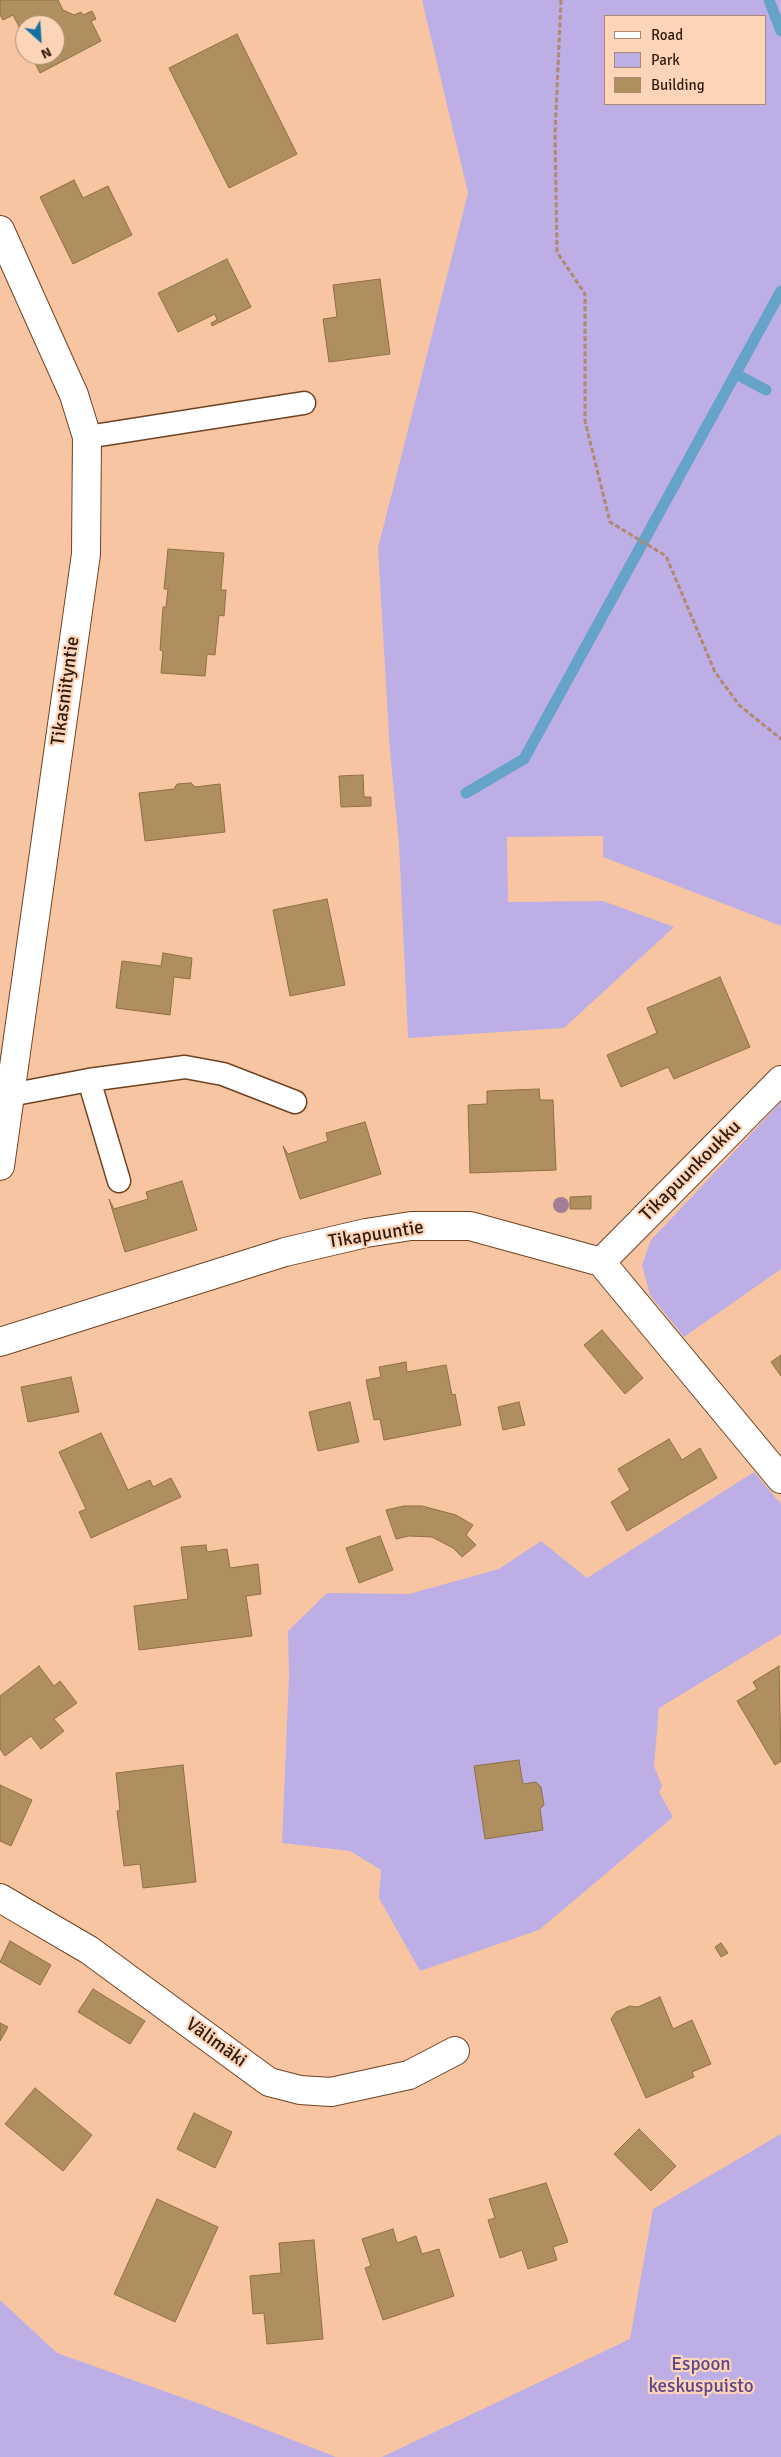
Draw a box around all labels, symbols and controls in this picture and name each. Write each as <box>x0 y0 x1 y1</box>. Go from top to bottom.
north arrow <box>15 15 65 65</box>
legend <box>604 15 766 105</box>
text: Road <box>651 26 683 44</box>
text: N <box>38 43 54 63</box>
text: Park <box>651 51 680 69</box>
text: Building <box>651 76 705 94</box>
street label: Tikasniityntie <box>47 635 85 747</box>
street label: Tikapuunkoukku <box>636 1116 746 1226</box>
street label: Tikapuuntie <box>327 1216 425 1254</box>
street label: Välimäki <box>181 2013 251 2073</box>
park label: Espoon keskuspuisto <box>648 2354 754 2398</box>

